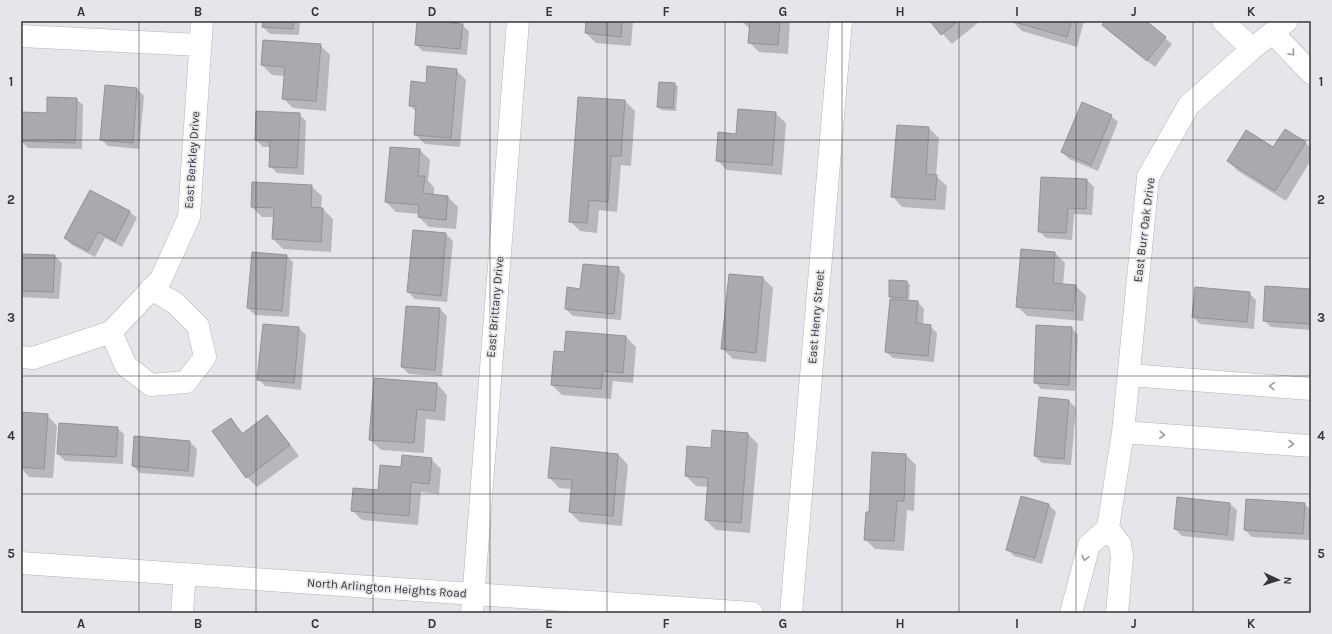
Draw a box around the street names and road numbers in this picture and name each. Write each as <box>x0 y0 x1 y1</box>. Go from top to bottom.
street label: East Berkley Drive <box>182 111 202 209</box>
street label: East Burr Oak Drive <box>1131 177 1157 283</box>
street label: East Brittany Drive <box>484 256 506 358</box>
street label: East Henry Street <box>805 269 827 365</box>
street label: North Arlington Heights Road <box>307 575 467 601</box>

